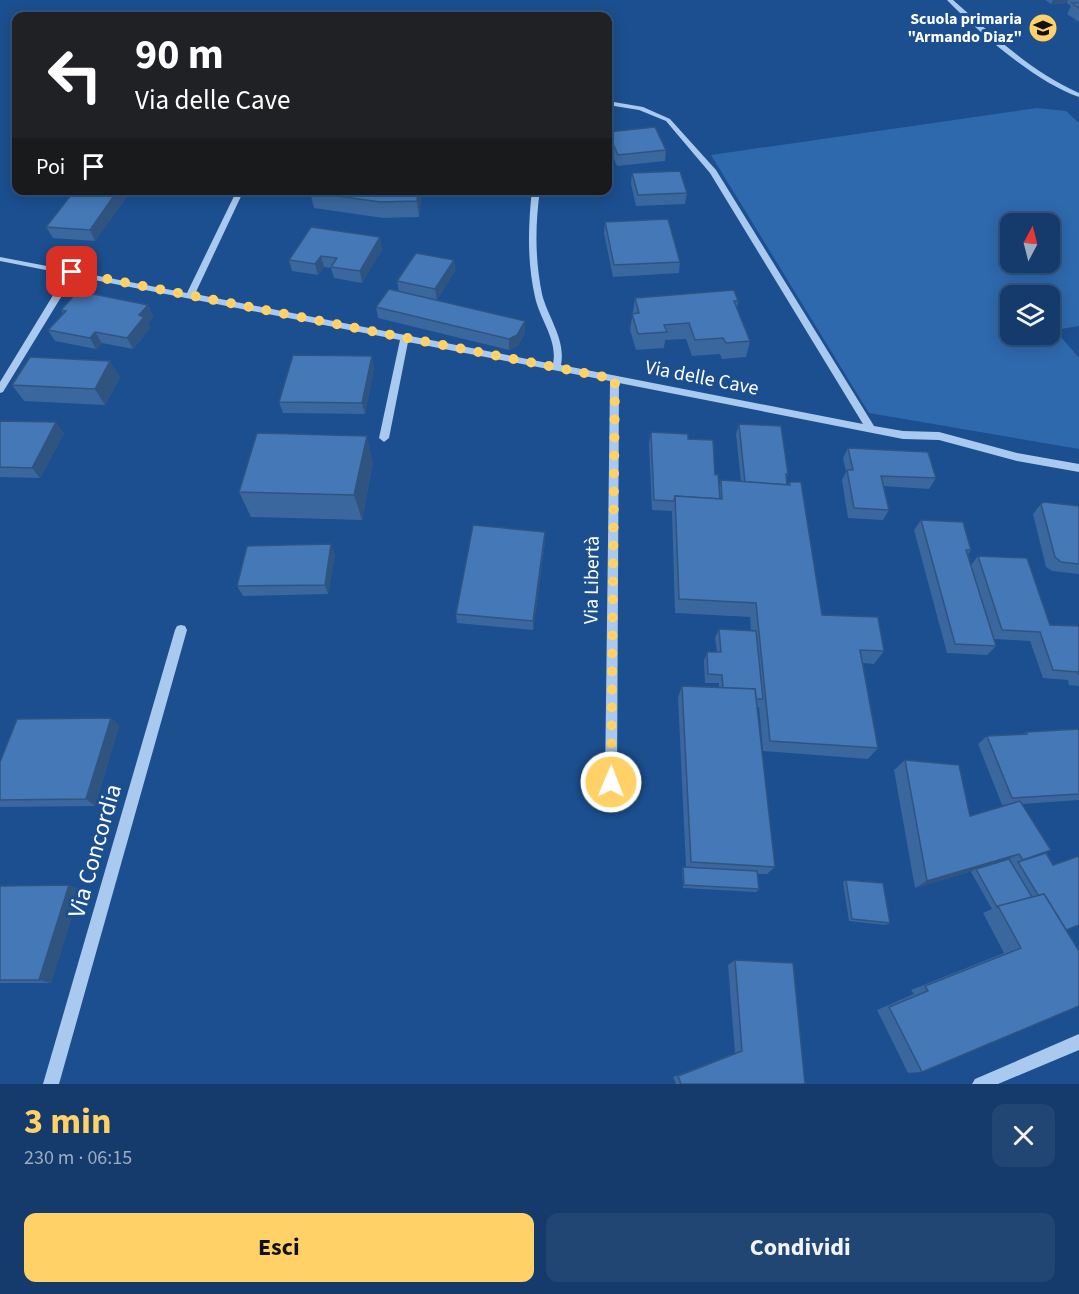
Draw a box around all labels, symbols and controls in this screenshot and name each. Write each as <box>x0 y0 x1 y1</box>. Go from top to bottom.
place label: Scuola primaria "Armando Diaz" <box>908 8 1022 48</box>
school or university icon: Scuola primaria "Armando Diaz" <box>1027 12 1059 44</box>
text: 90 m <box>135 25 224 85</box>
icon: left <box>36 36 114 114</box>
text: Via delle Cave <box>135 81 290 120</box>
icon: arrive <box>77 150 110 183</box>
text: Poi <box>36 151 65 183</box>
north arrow <box>1000 213 1060 273</box>
map controls <box>1000 213 1060 345</box>
pin <box>46 246 97 297</box>
icon: arrive <box>55 255 88 288</box>
button: layers <box>1000 285 1060 345</box>
street label: Via delle Cave <box>643 353 761 403</box>
street label: Via Libertà <box>577 536 607 624</box>
position arrow <box>579 750 643 814</box>
street label: Via Concordia <box>59 780 131 922</box>
text: 3 min <box>24 1096 112 1147</box>
button: close <box>992 1104 1055 1167</box>
text: 230 m · 06:15 <box>24 1144 132 1172</box>
button: Esci <box>24 1213 534 1282</box>
button: Condividi <box>546 1213 1055 1282</box>

